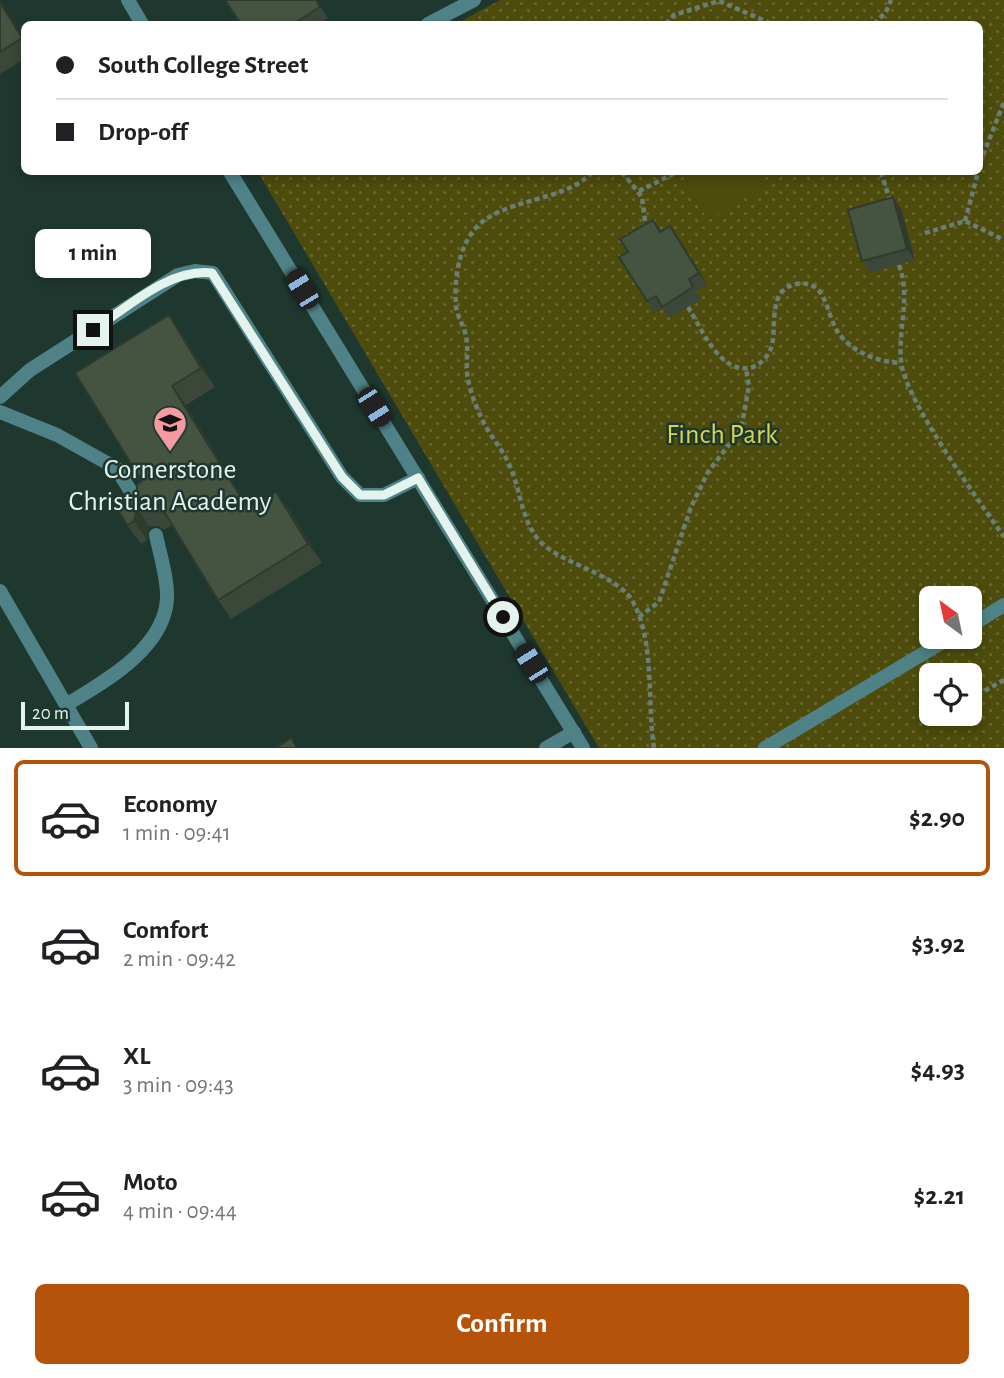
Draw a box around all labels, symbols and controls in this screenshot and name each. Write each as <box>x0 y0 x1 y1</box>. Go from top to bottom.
text: South College Street <box>98 52 308 78</box>
text: Drop-off <box>98 119 187 145</box>
callout: 1 min <box>35 229 151 278</box>
text: 1 min <box>69 242 117 265</box>
car <box>283 266 322 312</box>
route end <box>77 314 109 346</box>
car <box>354 384 395 430</box>
school or university icon: Cornerstone Christian Academy <box>151 404 189 453</box>
park label: Finch Park <box>666 421 778 449</box>
place label: Cornerstone Christian Academy <box>69 456 271 516</box>
north arrow <box>919 586 982 649</box>
map controls <box>919 586 982 726</box>
route start <box>487 601 519 633</box>
car <box>511 640 552 686</box>
button: locate <box>919 663 982 726</box>
scale bar <box>21 699 130 731</box>
text: 20 m <box>32 704 69 723</box>
icon: car <box>39 787 102 850</box>
text: Economy <box>123 791 217 817</box>
text: $2.90 <box>909 805 965 831</box>
text: 1 min · 09:41 <box>123 822 231 845</box>
icon: car <box>39 913 102 976</box>
text: Comfort <box>123 917 208 943</box>
text: $3.92 <box>911 931 965 957</box>
text: 2 min · 09:42 <box>123 948 236 971</box>
icon: car <box>39 1039 102 1102</box>
text: XL <box>123 1043 150 1069</box>
text: $4.93 <box>911 1057 965 1083</box>
text: 3 min · 09:43 <box>123 1074 234 1097</box>
icon: car <box>39 1165 102 1228</box>
text: Moto <box>123 1169 178 1195</box>
text: $2.21 <box>913 1183 965 1209</box>
text: 4 min · 09:44 <box>123 1200 237 1223</box>
button: Confirm <box>35 1284 969 1364</box>

